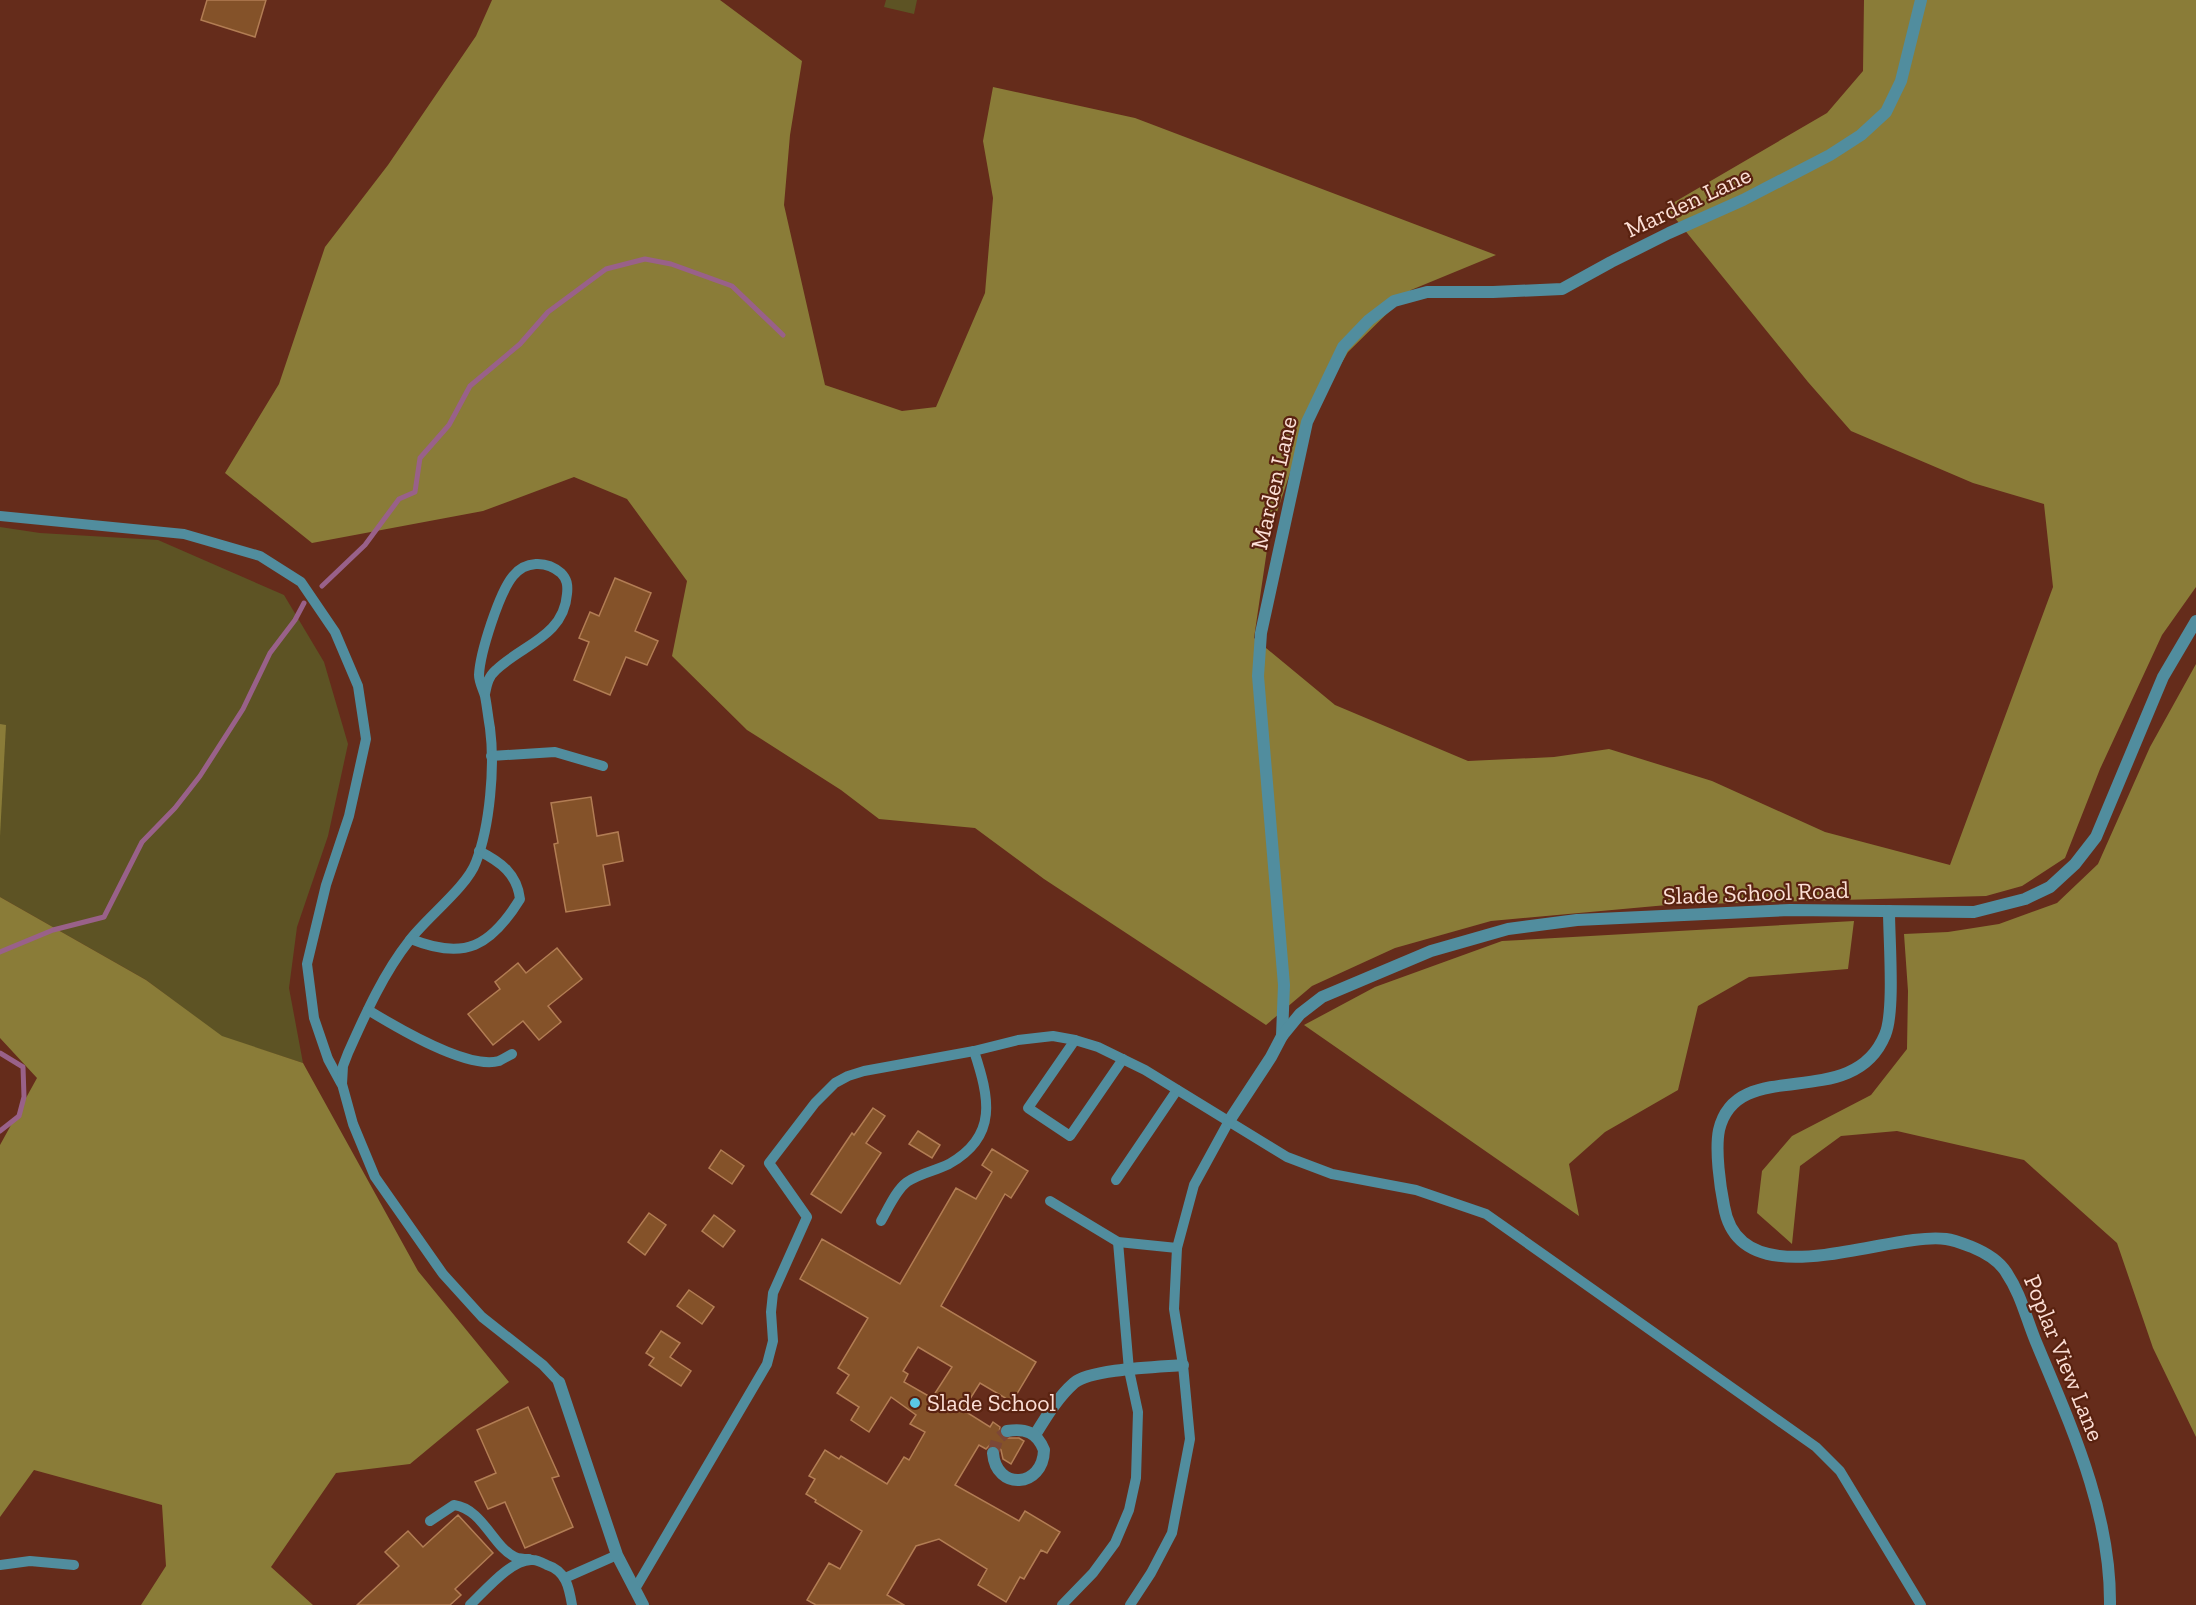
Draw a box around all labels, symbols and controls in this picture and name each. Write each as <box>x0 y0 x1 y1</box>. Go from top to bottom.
street label: Marden Lane <box>1620 160 1756 243</box>
street label: Marden Lane <box>1244 413 1303 552</box>
street label: Slade School Road <box>1663 875 1849 910</box>
street label: Poplar View Lane <box>2018 1270 2111 1445</box>
place label: Slade School <box>927 1388 1056 1417</box>
marker: Slade School <box>908 1396 922 1410</box>

